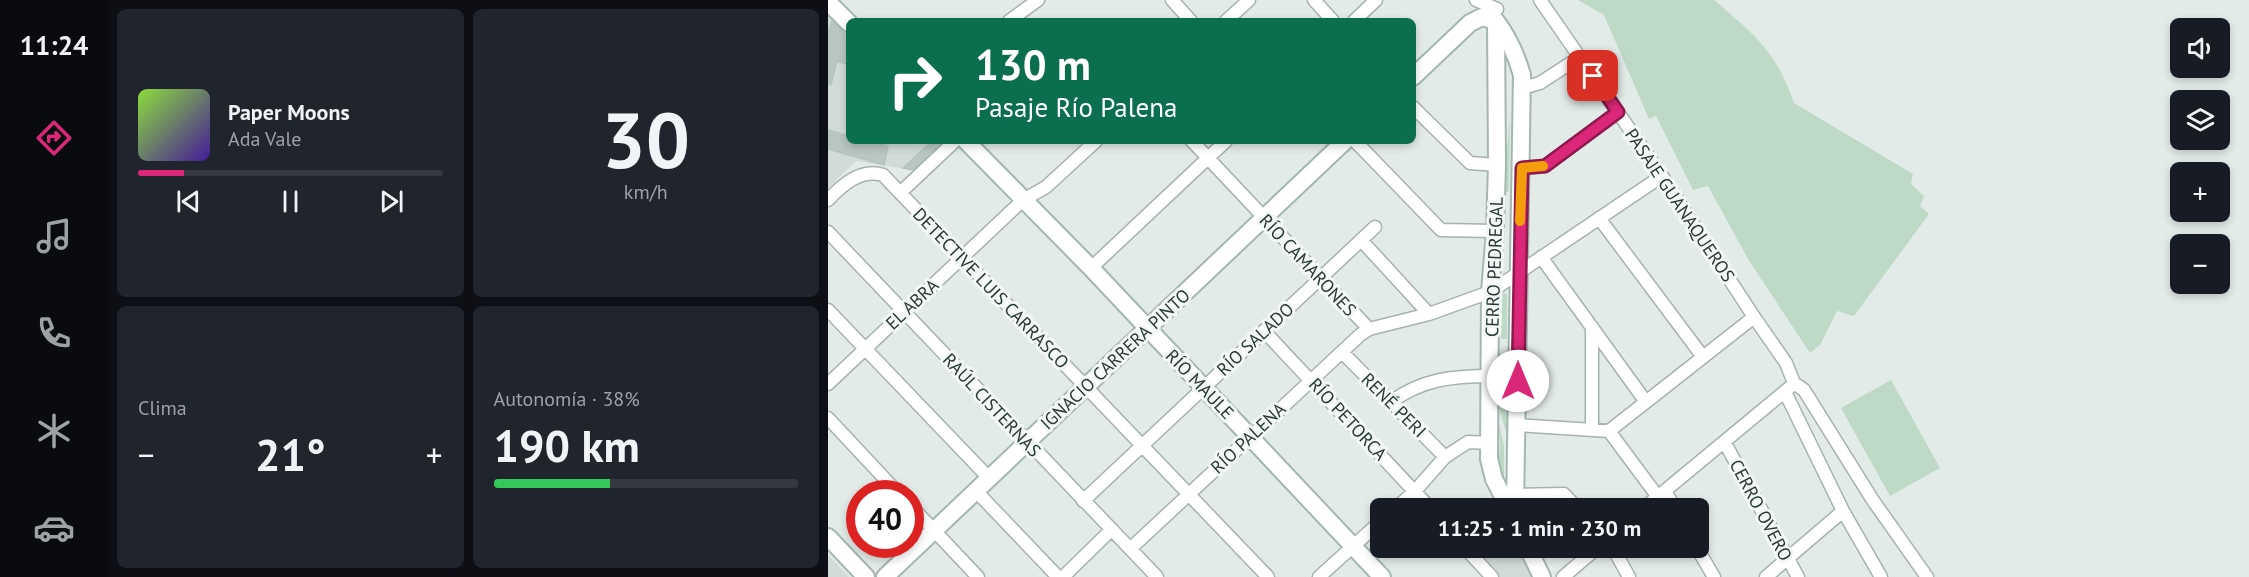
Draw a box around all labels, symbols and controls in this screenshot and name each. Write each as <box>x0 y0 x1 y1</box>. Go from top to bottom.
map controls <box>2170 18 2230 294</box>
button: sound <box>2170 18 2230 78</box>
text: 11:24 <box>20 28 88 62</box>
text: 130 m <box>975 37 1091 92</box>
icon: right <box>876 42 954 120</box>
pin <box>1567 50 1618 101</box>
icon: arrive <box>1576 59 1609 92</box>
text: 30 <box>602 89 690 190</box>
text: Pasaje Río Palena <box>975 90 1177 124</box>
button: layers <box>2170 90 2230 150</box>
text: Paper Moons <box>228 98 350 126</box>
icon: directions <box>33 117 75 159</box>
street label: PASAJE GUANAQUEROS <box>1620 124 1740 286</box>
text: Ada Vale <box>228 126 301 152</box>
button: + <box>2170 162 2230 222</box>
text: km/h <box>624 179 668 205</box>
icon: previous <box>172 185 205 218</box>
icon: pause <box>274 185 307 218</box>
icon: next <box>375 185 408 218</box>
street label: CERRO PEDREGAL <box>1480 196 1508 338</box>
street label: DETECTIVE LUIS CARRASCO <box>908 203 1074 373</box>
street label: RÍO CAMARONES <box>1255 209 1361 321</box>
icon: music <box>33 215 75 257</box>
button: − <box>2170 234 2230 294</box>
street label: EL ABRA <box>881 273 944 334</box>
street label: IGNACIO CARRERA PINTO <box>1035 284 1195 434</box>
street label: RÍO SALADO <box>1212 297 1298 381</box>
icon: phone <box>33 312 75 354</box>
street label: RÍO MAULE <box>1161 344 1239 424</box>
street label: RAÚL CISTERNAS <box>938 348 1046 462</box>
position arrow <box>1486 349 1550 413</box>
street label: RENÉ PERI <box>1357 368 1431 442</box>
street label: RÍO PETORCA <box>1304 373 1392 465</box>
text: Autonomía · 38% <box>494 386 640 412</box>
text: Clima <box>138 395 187 421</box>
street label: RÍO PALENA <box>1206 397 1291 479</box>
icon: climate <box>33 410 75 452</box>
text: 190 km <box>494 416 640 474</box>
text: 21° <box>255 425 326 483</box>
text: − <box>138 433 155 476</box>
text: + <box>426 433 442 476</box>
street label: CERRO OVERO <box>1725 455 1797 565</box>
speed limit sign: 40 <box>846 480 924 558</box>
icon: car <box>33 507 75 549</box>
text: 11:25 · 1 min · 230 m <box>1438 514 1641 542</box>

